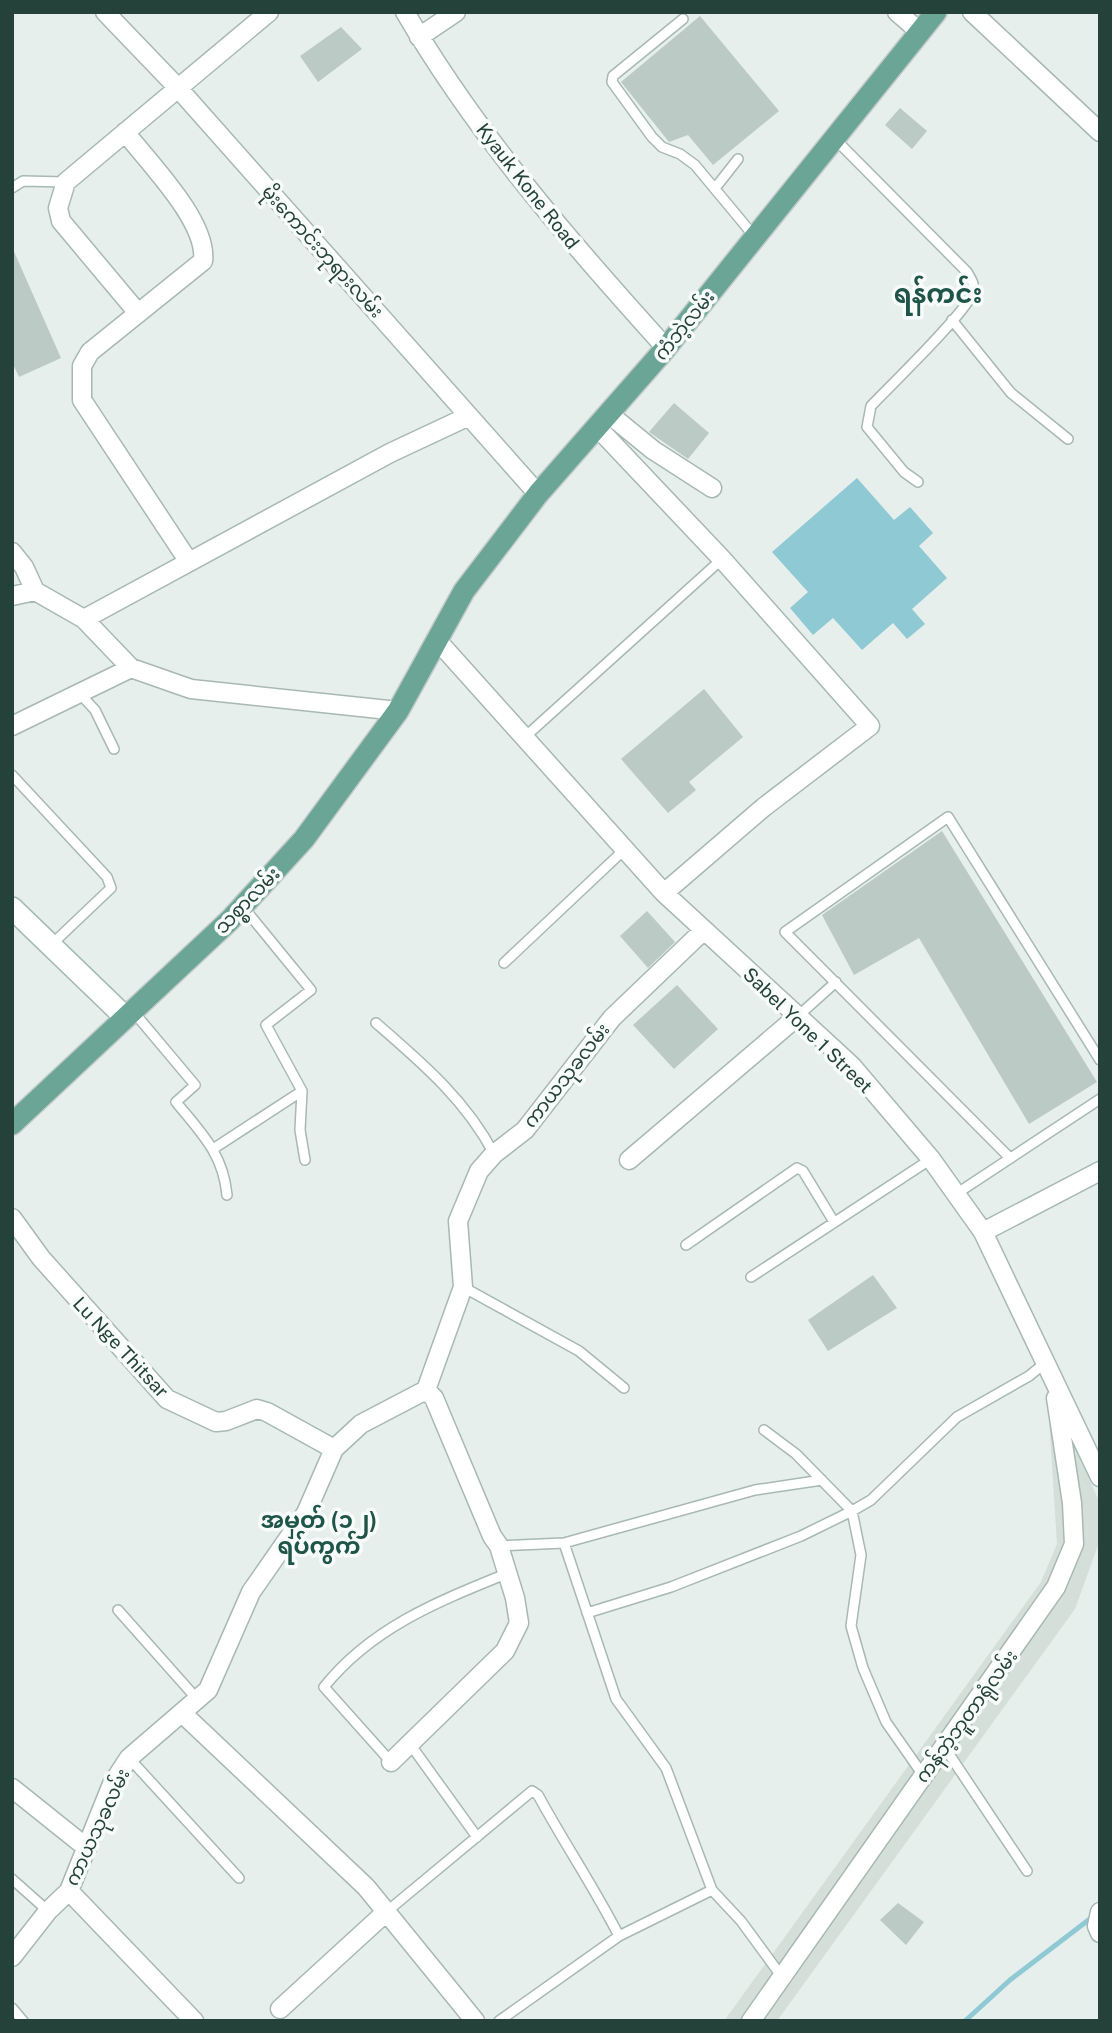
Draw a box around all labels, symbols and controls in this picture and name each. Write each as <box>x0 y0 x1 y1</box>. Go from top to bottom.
street label: Kyauk Kone Road <box>472 119 584 253</box>
street label: မိုးကောင်းဘုရားလမ်း <box>253 178 390 326</box>
district label: ရန်ကင်း <box>894 275 982 316</box>
street label: ကံဘဲ့လမ်း <box>647 284 721 366</box>
street label: သစ္စာလမ်း <box>208 860 288 942</box>
street label: Sabel Yone 1 Street <box>739 963 877 1097</box>
street label: ကာယသုခလမ်း <box>516 1017 618 1135</box>
street label: Lu Nge Thitsar <box>69 1292 173 1402</box>
district label: အမှတ် (၁၂) ရပ်ကွက် <box>261 1504 377 1565</box>
street label: ကန်ဘဲ့ဘူတာရုံလမ်း <box>908 1644 1026 1790</box>
street label: ကာယသုခလမ်း <box>58 1764 139 1891</box>

